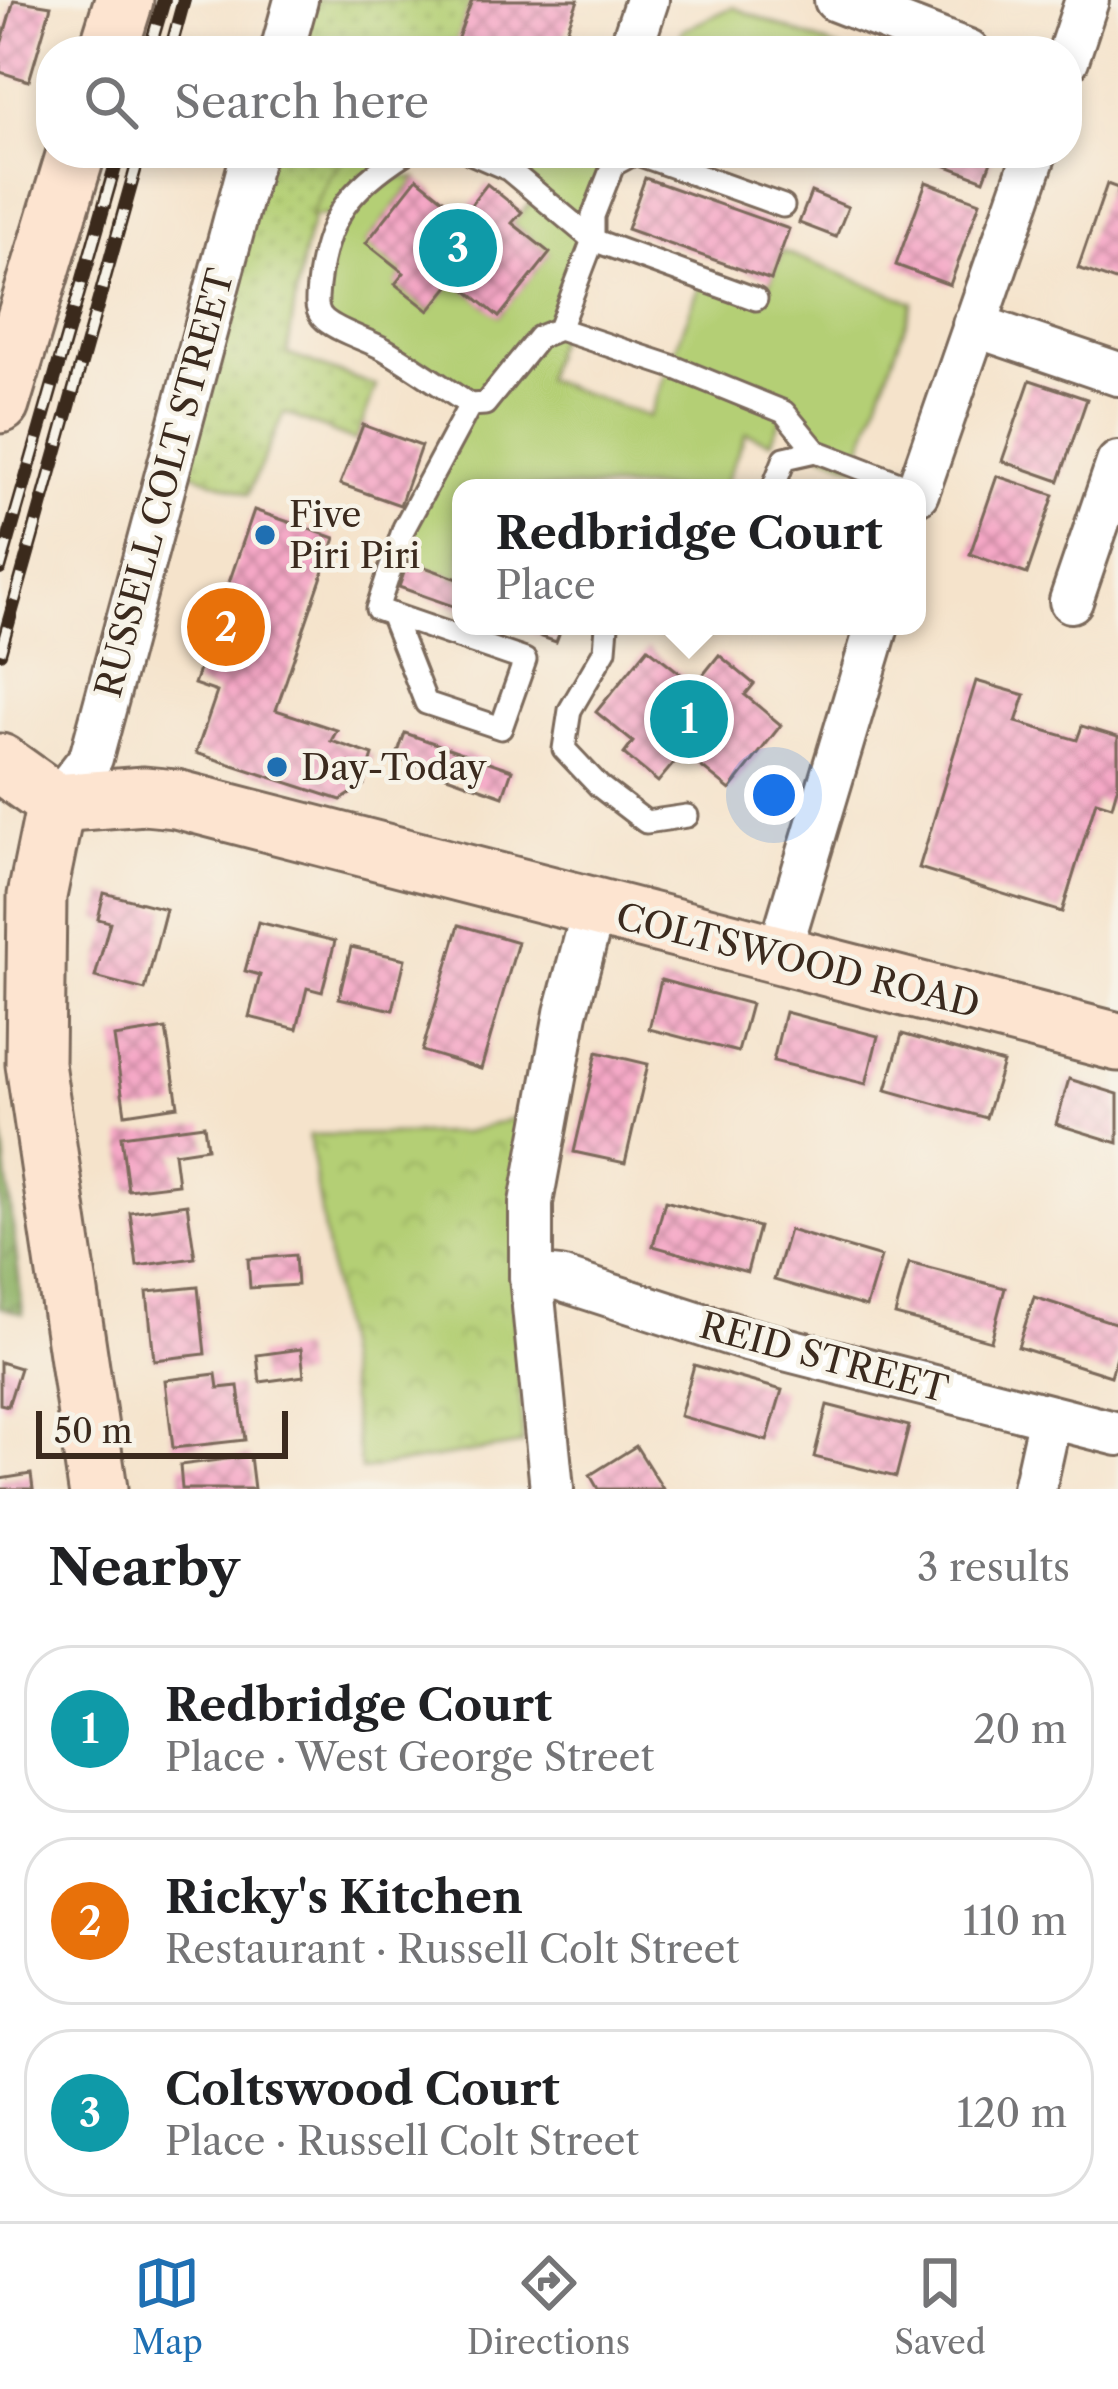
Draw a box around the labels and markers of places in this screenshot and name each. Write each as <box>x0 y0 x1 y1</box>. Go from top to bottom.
pin: 3 <box>419 203 497 293</box>
place label: Five Piri Piri <box>289 492 420 577</box>
marker: Five Piri Piri <box>252 522 278 548</box>
pin: 2 <box>187 582 265 672</box>
pin: 1 <box>650 674 728 764</box>
place label: Day-Today <box>301 745 488 789</box>
marker: Day-Today <box>264 754 290 780</box>

